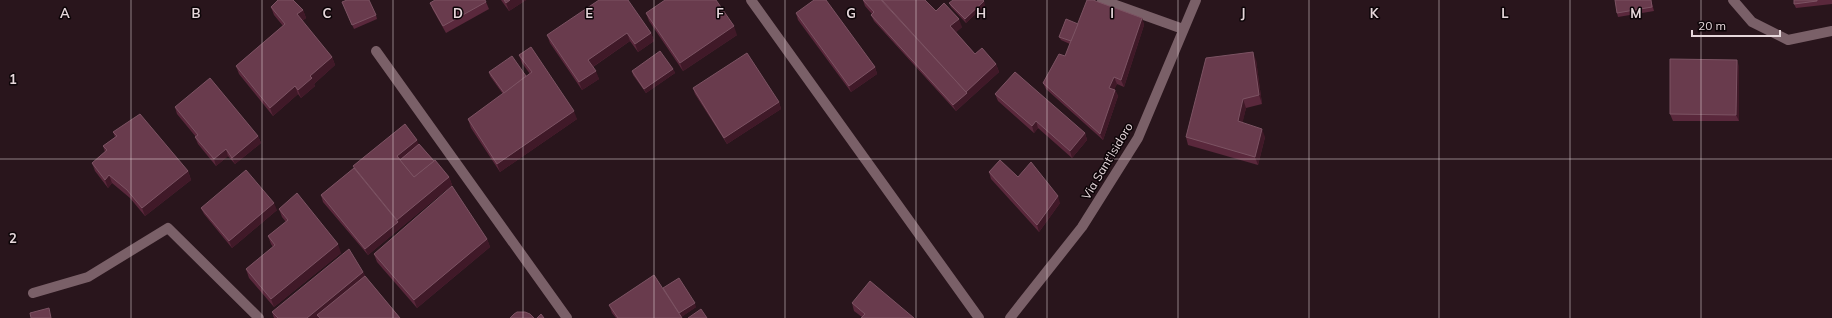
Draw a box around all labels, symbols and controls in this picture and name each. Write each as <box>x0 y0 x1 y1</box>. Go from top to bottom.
text: A <box>60 5 70 21</box>
text: B <box>192 5 201 21</box>
text: C <box>323 5 332 21</box>
text: D <box>453 5 463 21</box>
text: E <box>585 5 593 21</box>
text: F <box>716 5 724 21</box>
text: G <box>846 5 856 21</box>
text: H <box>976 5 986 21</box>
text: I <box>1110 5 1114 21</box>
text: J <box>1241 5 1245 21</box>
text: K <box>1370 5 1380 21</box>
text: L <box>1501 5 1509 21</box>
text: M <box>1630 5 1642 21</box>
scale bar <box>1692 12 1780 38</box>
text: 20 m <box>1698 18 1726 33</box>
text: 1 <box>9 71 17 87</box>
street label: Via Sant'Isidoro <box>1078 120 1136 202</box>
text: 2 <box>9 230 17 246</box>

